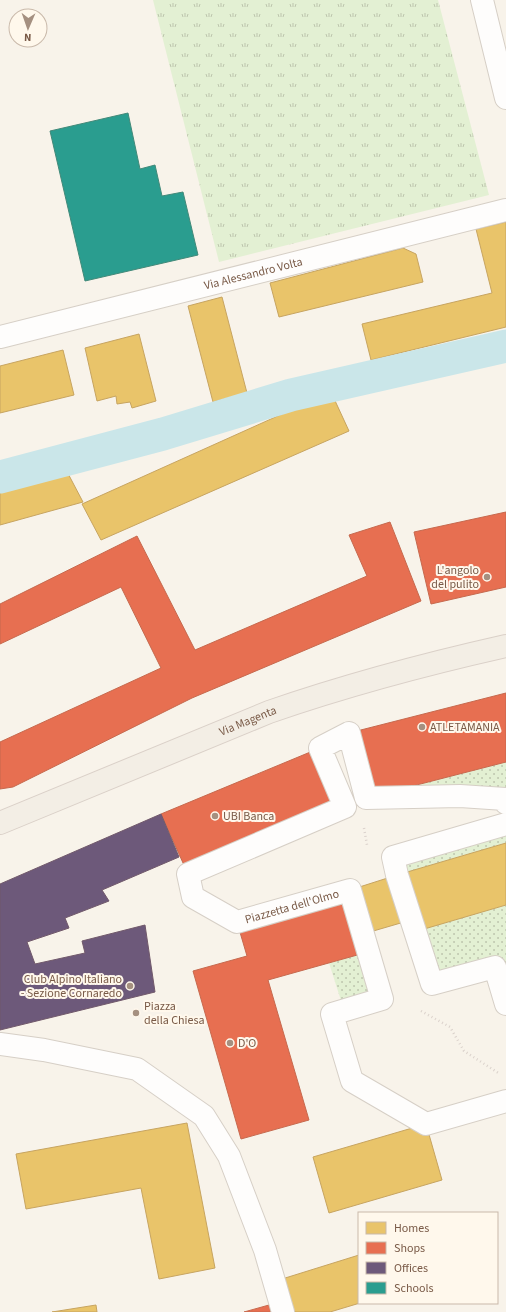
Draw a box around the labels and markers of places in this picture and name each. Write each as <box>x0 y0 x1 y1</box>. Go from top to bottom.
place label: L'angolo del pulito <box>431 562 479 593</box>
marker: L'angolo del pulito <box>482 572 492 582</box>
place label: ATLETAMANIA <box>430 719 500 736</box>
marker: ATLETAMANIA <box>417 722 427 732</box>
place label: UBI Banca <box>223 808 274 825</box>
marker: UBI Banca <box>210 811 220 821</box>
place label: Club Alpino Italiano - Sezione Cornaredo <box>21 971 122 1002</box>
marker: Club Alpino Italiano - Sezione Cornaredo <box>125 981 135 991</box>
place label: Piazza della Chiesa <box>144 998 205 1029</box>
marker: Piazza della Chiesa <box>131 1008 141 1018</box>
place label: D'O <box>238 1035 256 1052</box>
marker: D'O <box>225 1038 235 1048</box>

